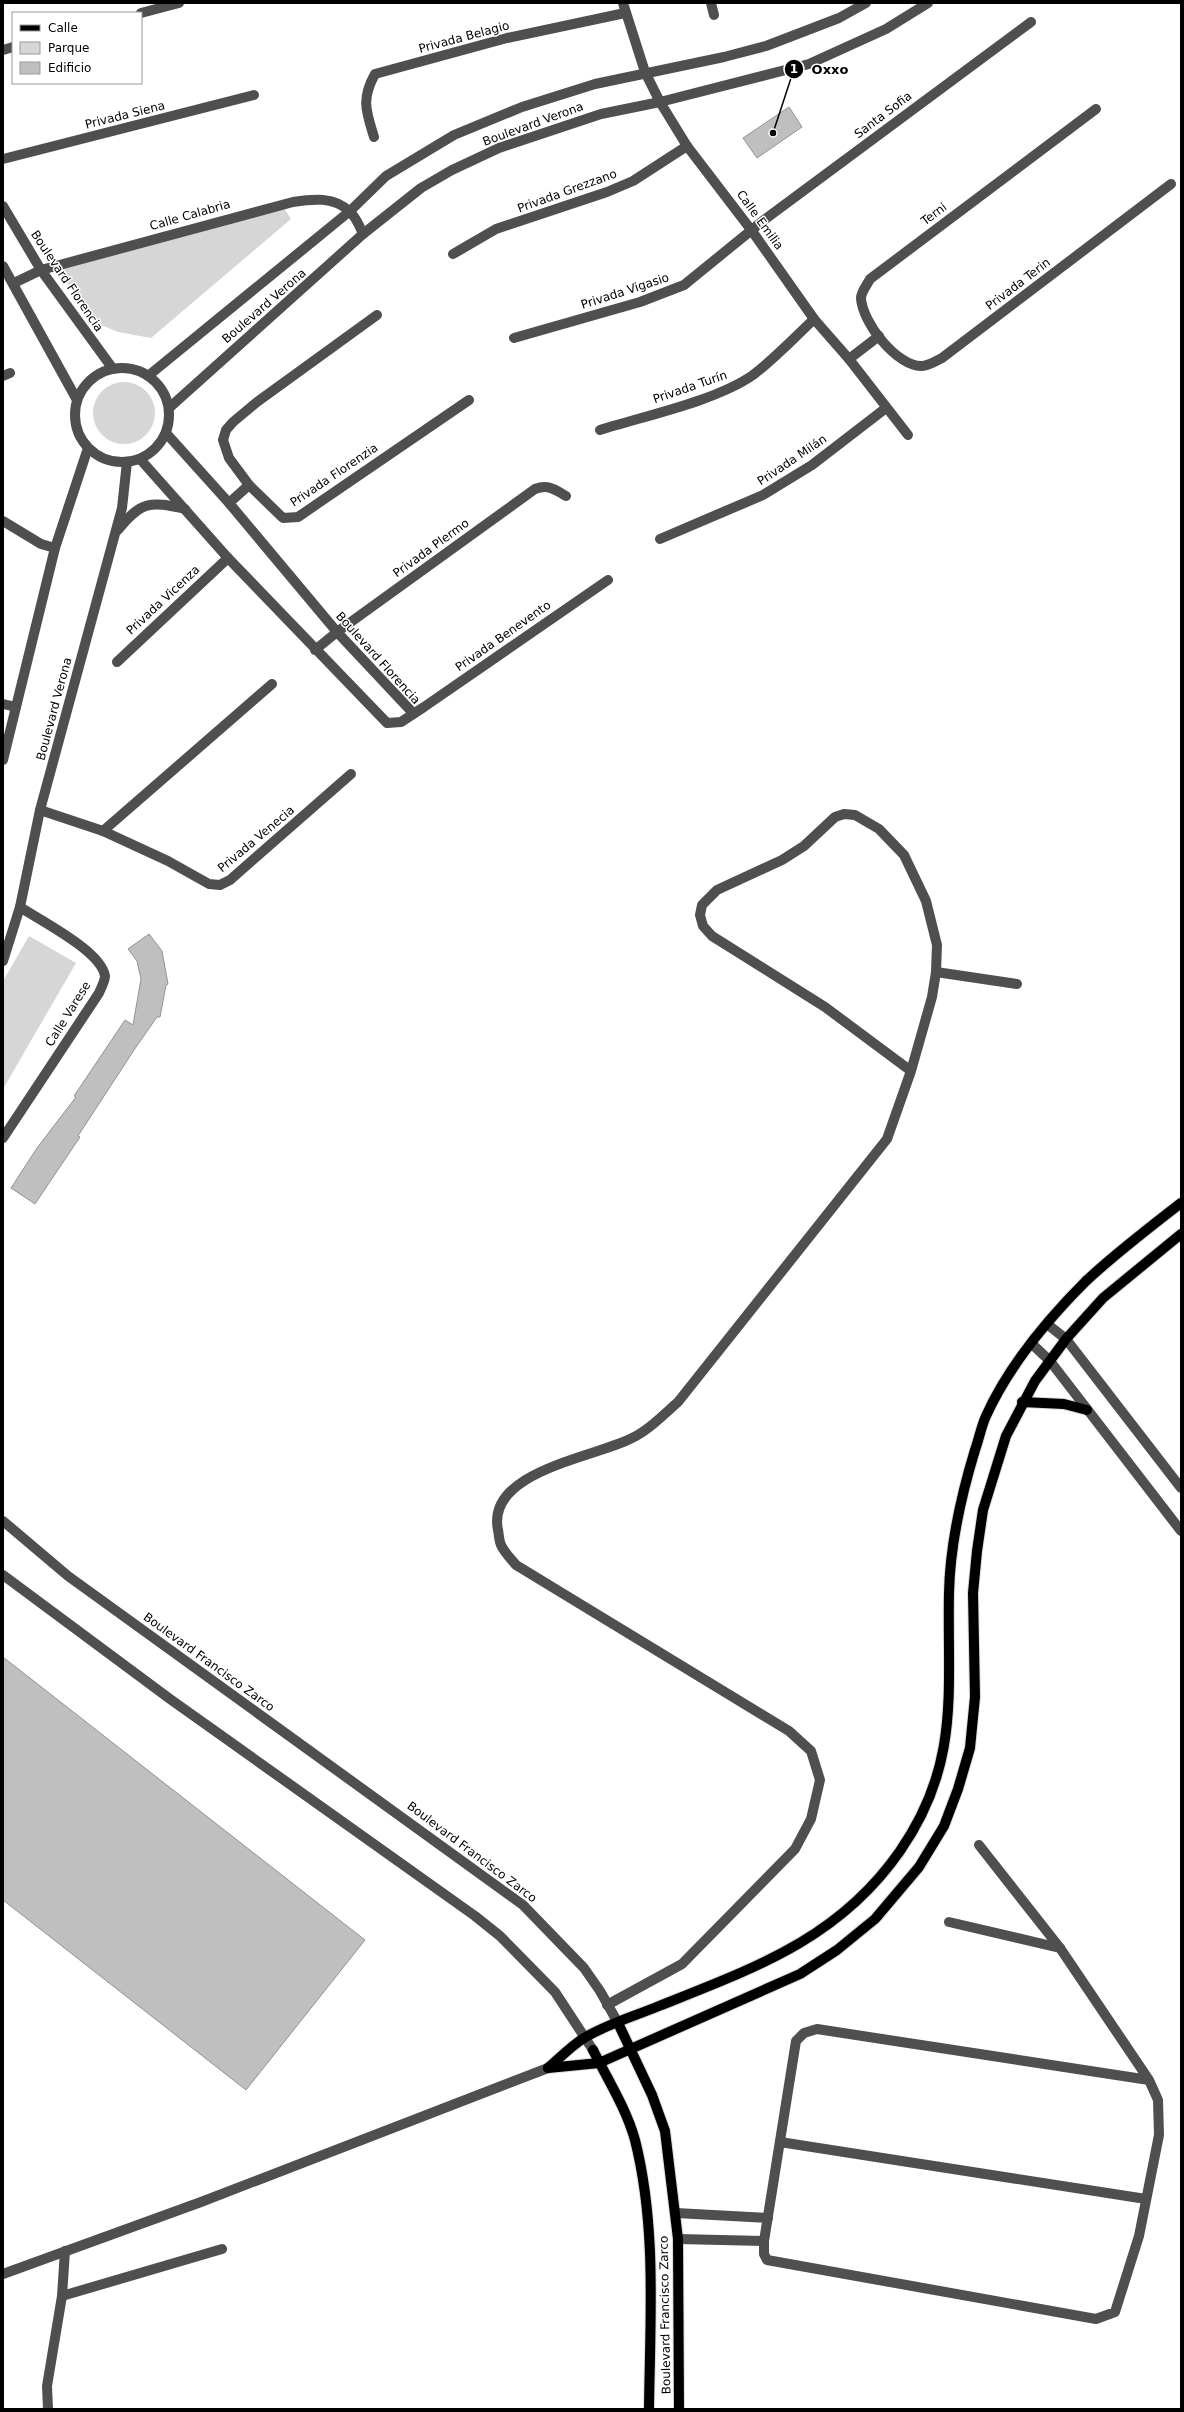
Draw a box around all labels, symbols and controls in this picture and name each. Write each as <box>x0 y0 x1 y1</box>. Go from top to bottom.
legend <box>12 12 142 84</box>
street label: Privada Belagio <box>417 18 511 56</box>
text: Calle <box>48 21 78 35</box>
text: Parque <box>48 41 89 55</box>
callout: Oxxo <box>784 57 856 82</box>
text: Edificio <box>48 61 91 75</box>
text: 1 <box>790 62 798 76</box>
text: Oxxo <box>812 62 848 77</box>
street label: Santa Sofia <box>852 89 914 141</box>
street label: Privada Siena <box>84 98 166 132</box>
street label: Boulevard Verona <box>481 99 585 149</box>
street label: Privada Grezzano <box>515 167 619 215</box>
street label: Calle Emilia <box>734 187 786 253</box>
street label: Calle Calabria <box>148 197 232 233</box>
street label: Terni <box>918 200 950 229</box>
street label: Boulevard Florencia <box>28 228 106 334</box>
street label: Privada Terin <box>983 255 1053 313</box>
street label: Boulevard Verona <box>219 266 309 346</box>
street label: Privada Vigasio <box>579 270 671 312</box>
street label: Privada Turín <box>651 368 729 406</box>
street label: Privada Milán <box>755 432 829 488</box>
street label: Privada Florenzia <box>287 440 381 510</box>
street label: Privada Plermo <box>390 516 472 580</box>
street label: Privada Vicenza <box>123 562 203 638</box>
street label: Privada Benevento <box>453 598 553 674</box>
street label: Boulevard Florencia <box>333 609 423 707</box>
street label: Boulevard Verona <box>34 656 74 762</box>
street label: Privada Venecia <box>215 803 297 875</box>
street label: Calle Varese <box>42 979 94 1049</box>
street label: Boulevard Francisco Zarco <box>141 1610 277 1714</box>
street label: Boulevard Francisco Zarco <box>404 1799 540 1905</box>
street label: Boulevard Francisco Zarco <box>657 2236 673 2394</box>

